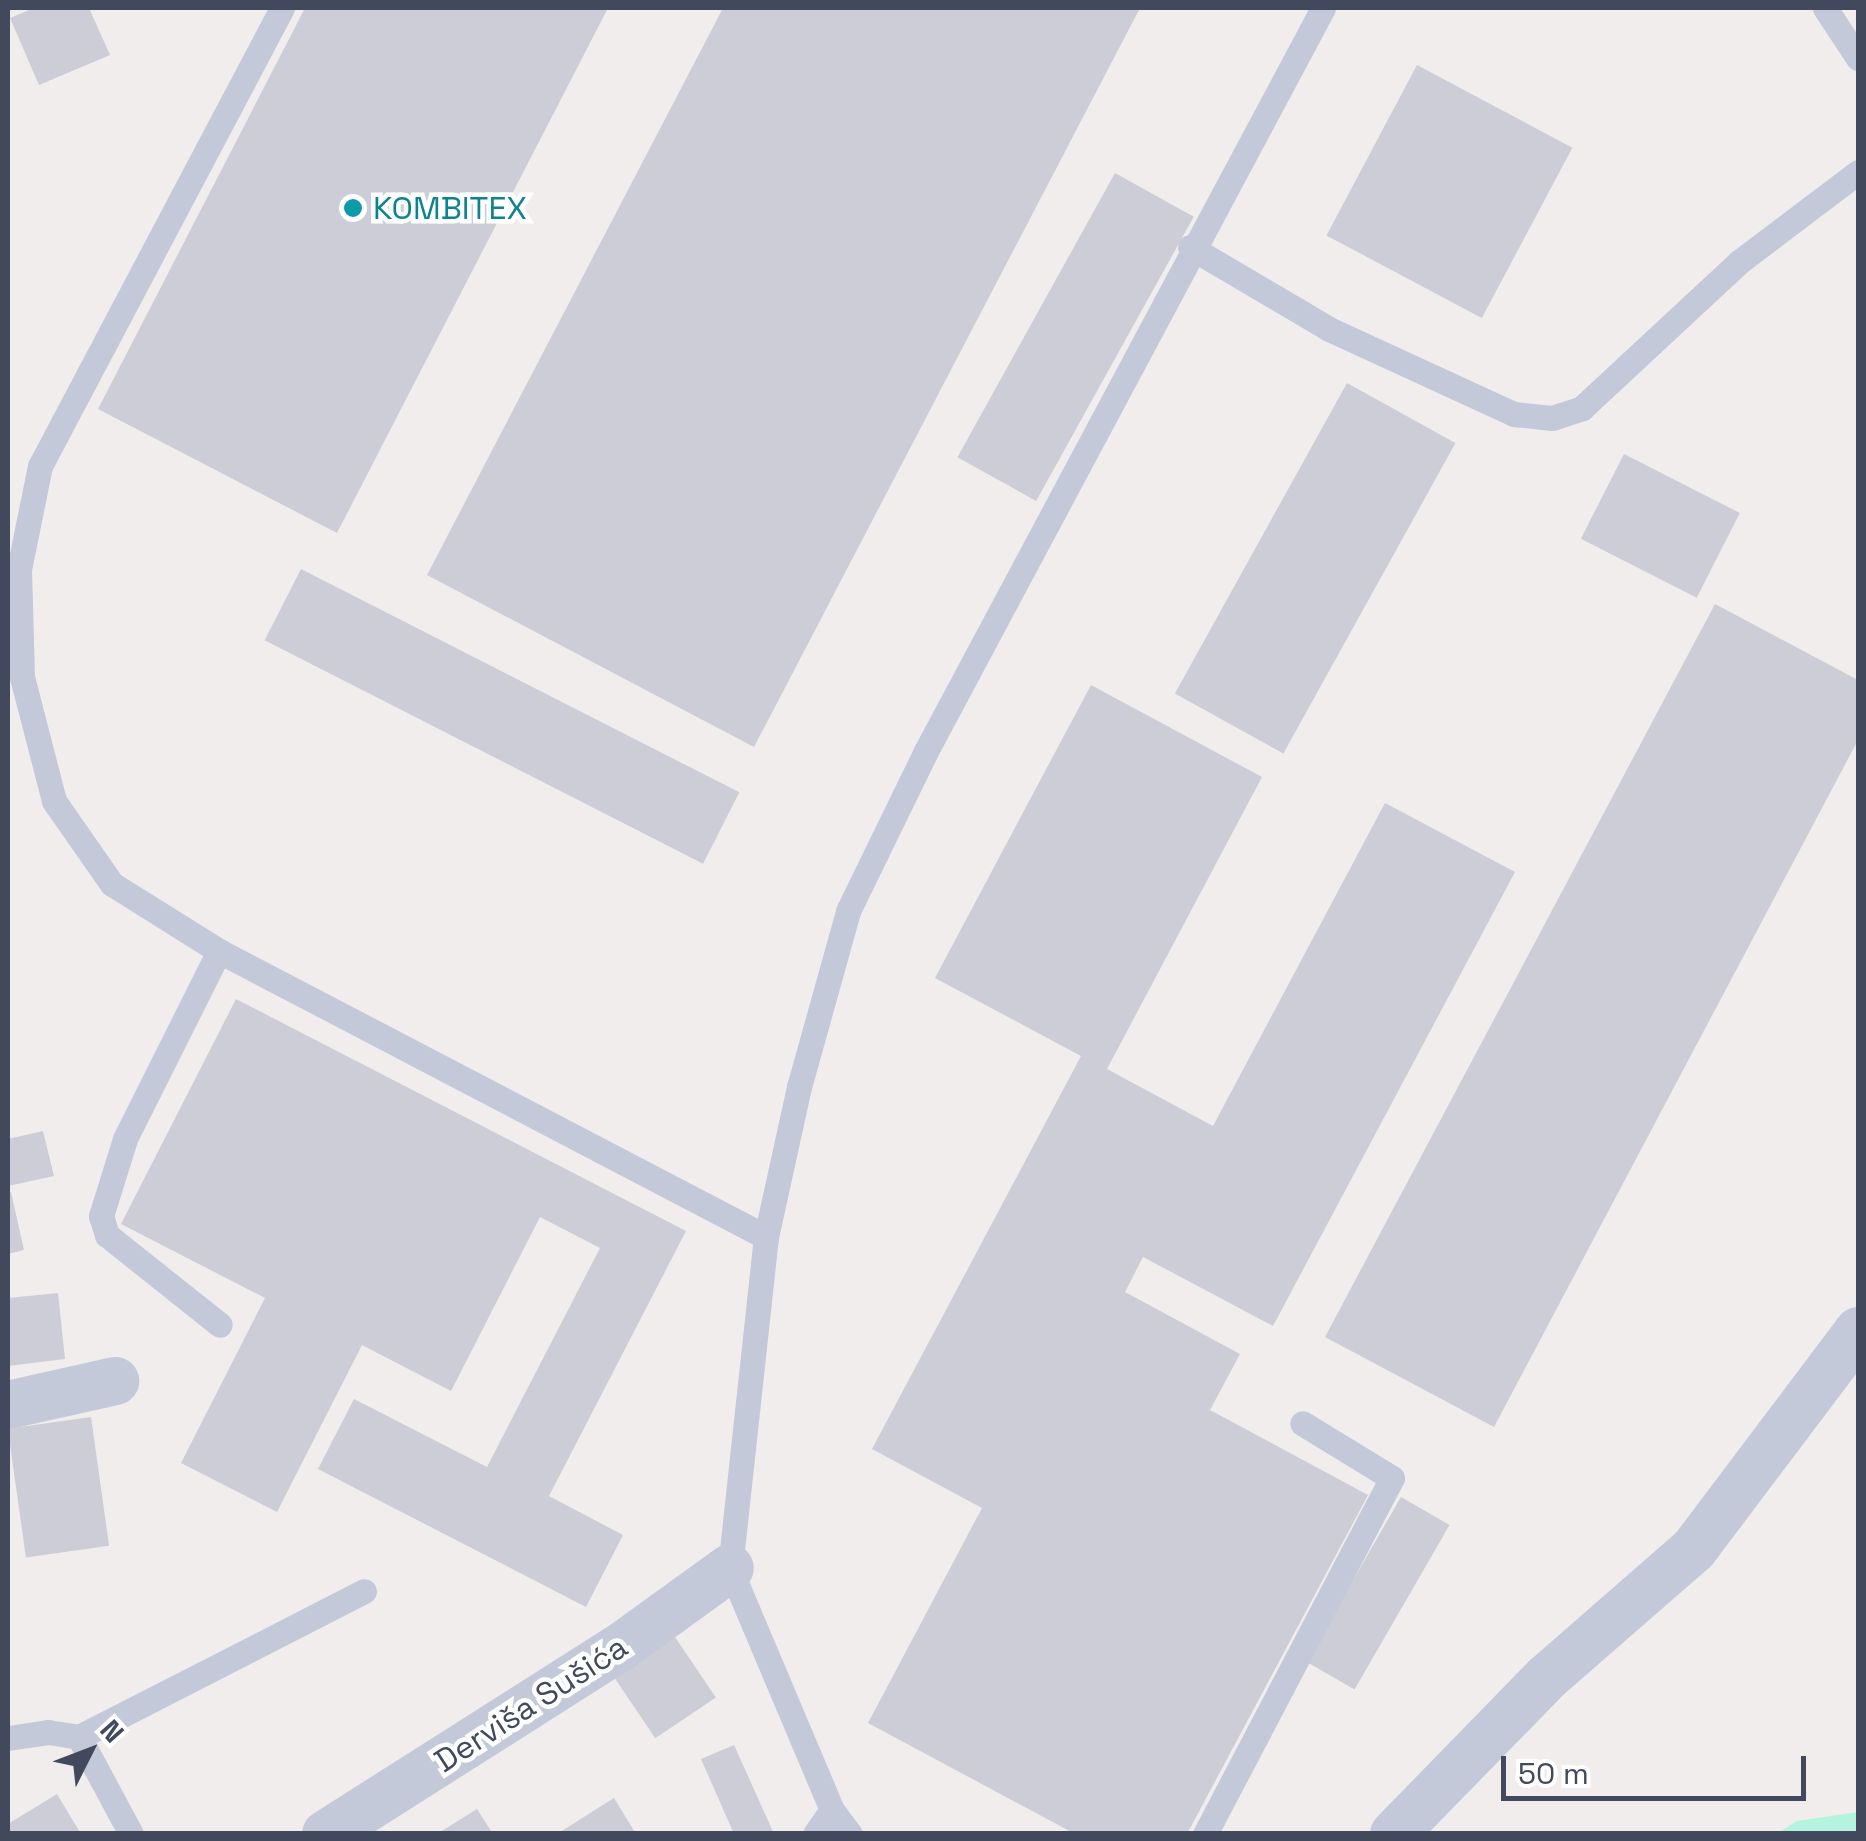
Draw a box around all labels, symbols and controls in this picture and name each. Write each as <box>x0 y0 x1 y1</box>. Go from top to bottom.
place label: KOMBITEX <box>373 189 527 227</box>
marker: KOMBITEX <box>342 197 364 219</box>
street label: Derviša Sušića <box>427 1627 635 1781</box>
north arrow <box>40 1701 140 1801</box>
text: N <box>93 1712 132 1750</box>
scale bar <box>1506 1736 1811 1798</box>
text: 50 m <box>1518 1754 1589 1793</box>

